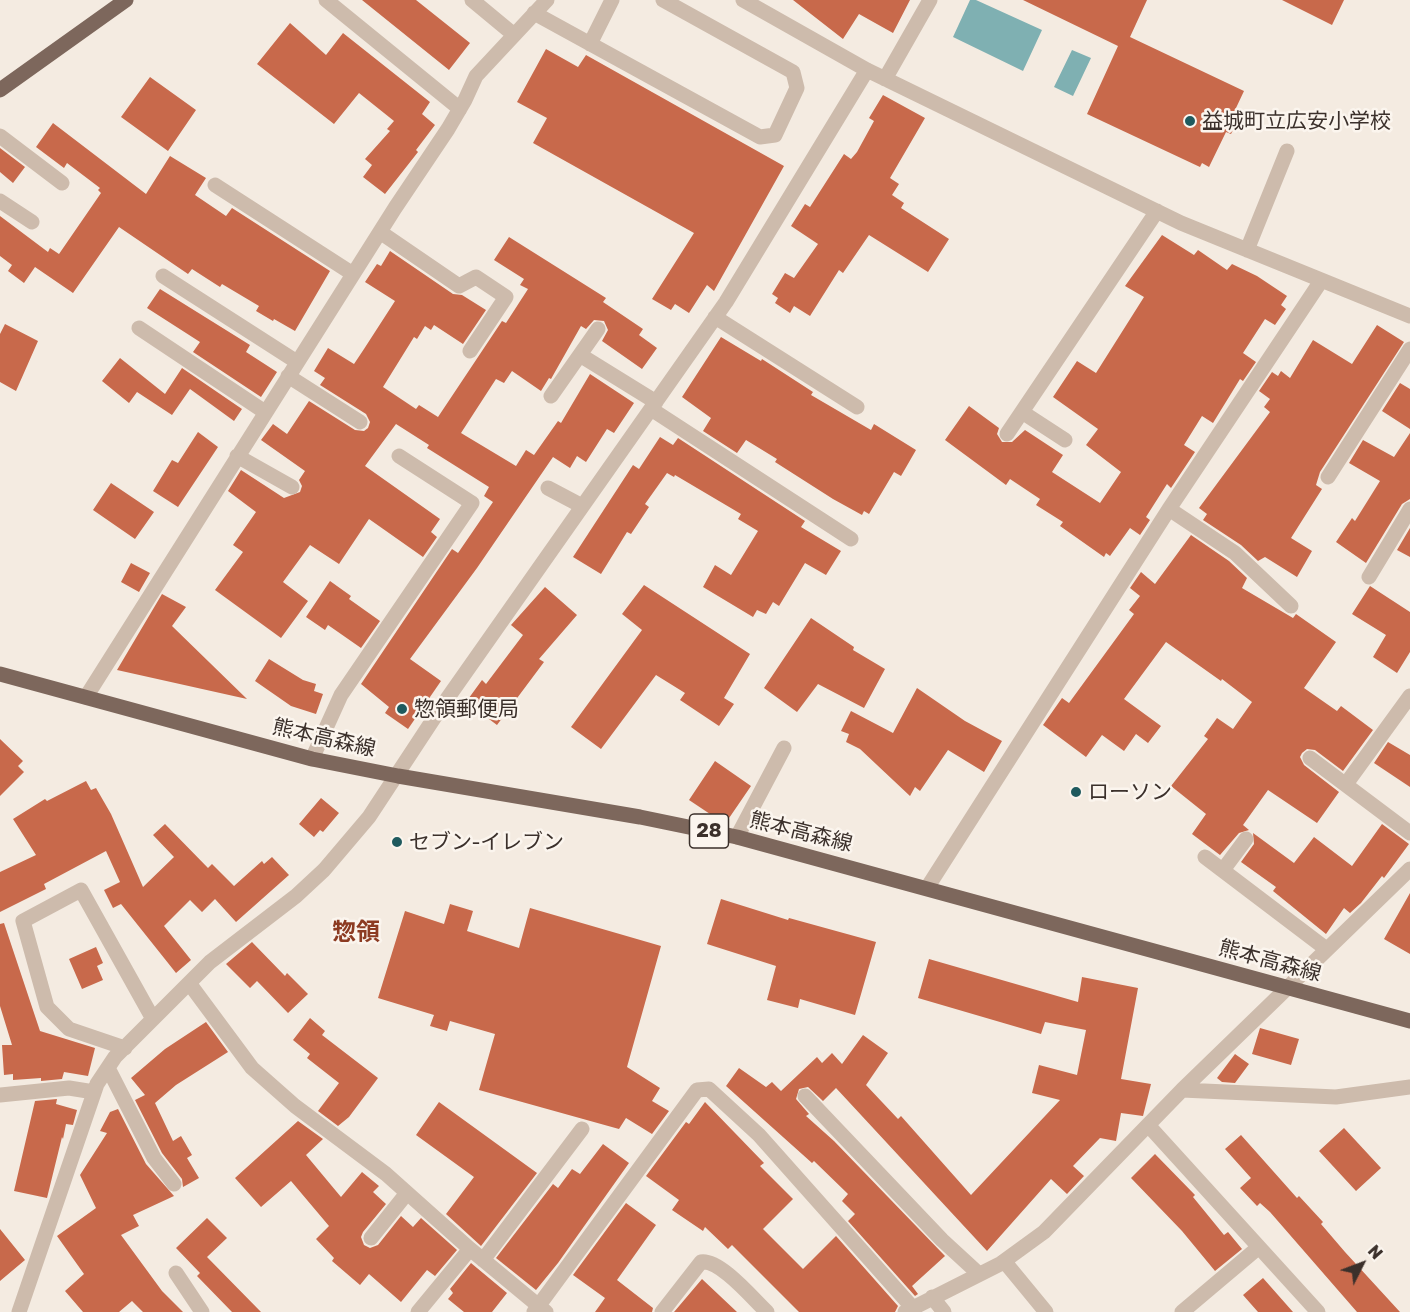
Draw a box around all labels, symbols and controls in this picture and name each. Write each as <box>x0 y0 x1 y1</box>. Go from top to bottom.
place label: 益城町立広安小学校 <box>1202 108 1391 134</box>
marker: 益城町立広安小学校 <box>1183 114 1197 128</box>
place label: 惣領郵便局 <box>414 696 519 722</box>
marker: 惣領郵便局 <box>395 702 409 716</box>
street label: 熊本高森線 <box>270 714 378 762</box>
place label: ローソン <box>1088 779 1172 805</box>
marker: ローソン <box>1069 785 1083 799</box>
street label: 熊本高森線 <box>747 807 855 857</box>
road number: 28 <box>690 814 728 848</box>
place label: セブン-イレブン <box>409 829 564 855</box>
marker: セブン-イレブン <box>390 835 404 849</box>
district label: 惣領 <box>332 918 380 946</box>
street label: 熊本高森線 <box>1216 935 1324 987</box>
north arrow <box>1332 1234 1392 1294</box>
text: N <box>1364 1241 1387 1263</box>

